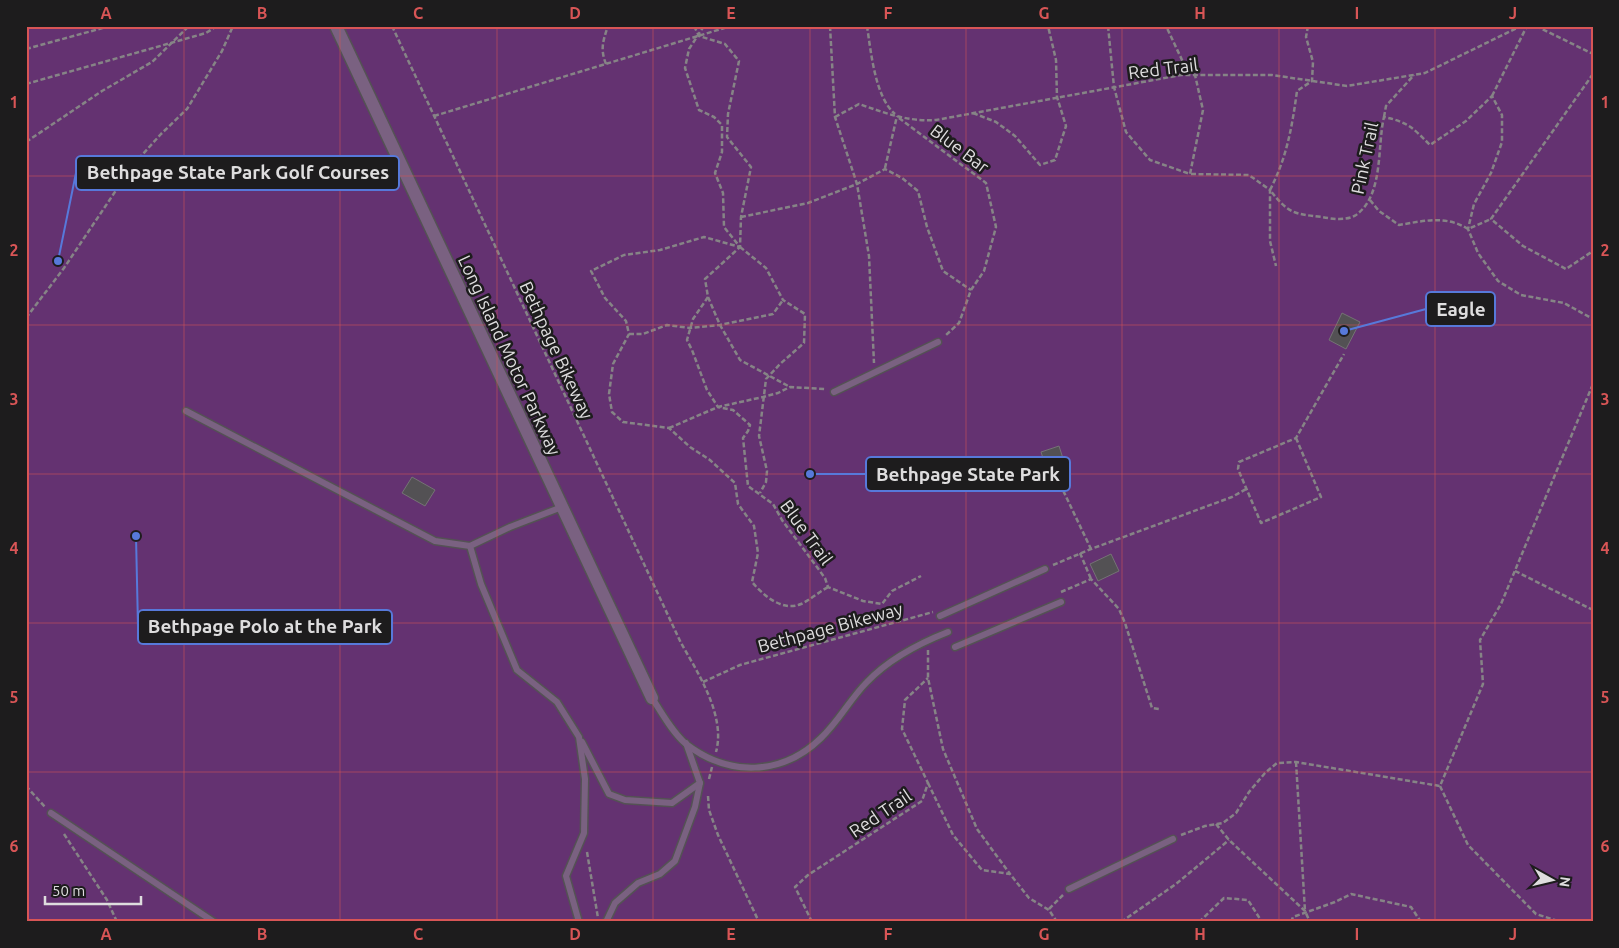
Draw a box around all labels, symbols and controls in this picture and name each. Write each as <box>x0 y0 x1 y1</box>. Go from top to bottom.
text: A <box>100 4 112 22</box>
text: B <box>257 4 267 22</box>
text: C <box>413 4 423 22</box>
text: D <box>569 4 581 22</box>
text: E <box>726 4 736 22</box>
text: F <box>884 4 893 22</box>
text: G <box>1038 4 1050 22</box>
text: H <box>1194 4 1206 22</box>
text: I <box>1355 4 1359 22</box>
text: J <box>1509 4 1517 22</box>
street label: Red Trail <box>1127 54 1199 82</box>
text: 1 <box>9 93 19 111</box>
text: 1 <box>1600 93 1610 111</box>
street label: Blue Bar <box>927 120 993 177</box>
street label: Pink Trail <box>1347 120 1381 196</box>
callout: Bethpage State Park Golf Courses <box>76 156 399 190</box>
text: Bethpage State Park Golf Courses <box>87 161 389 183</box>
text: 2 <box>9 241 19 259</box>
text: 2 <box>1600 241 1610 259</box>
street label: Long Island Motor Parkway <box>455 252 565 458</box>
street label: Bethpage Bikeway <box>516 278 598 422</box>
callout: Eagle <box>1426 292 1495 326</box>
text: Eagle <box>1436 298 1486 320</box>
text: 3 <box>9 390 19 408</box>
text: 3 <box>1600 390 1610 408</box>
callout: Bethpage State Park <box>866 457 1070 491</box>
text: Bethpage State Park <box>876 463 1060 485</box>
street label: Blue Trail <box>777 496 837 568</box>
text: 4 <box>9 539 19 557</box>
text: 4 <box>1600 539 1610 557</box>
street label: Bethpage Bikeway <box>755 598 905 656</box>
callout: Bethpage Polo at the Park <box>138 610 392 644</box>
text: Bethpage Polo at the Park <box>148 615 382 637</box>
text: 5 <box>9 688 19 706</box>
text: 5 <box>1600 688 1610 706</box>
street label: Red Trail <box>845 785 915 841</box>
text: 6 <box>9 837 19 855</box>
text: 6 <box>1600 837 1610 855</box>
north arrow <box>1526 856 1576 906</box>
scale bar <box>45 873 141 905</box>
text: N <box>1556 876 1574 888</box>
text: 50 m <box>52 882 85 899</box>
text: A <box>100 925 112 943</box>
text: B <box>257 925 267 943</box>
text: C <box>413 925 423 943</box>
text: D <box>569 925 581 943</box>
text: E <box>726 925 736 943</box>
text: F <box>884 925 893 943</box>
text: G <box>1038 925 1050 943</box>
text: H <box>1194 925 1206 943</box>
text: I <box>1355 925 1359 943</box>
text: J <box>1509 925 1517 943</box>

